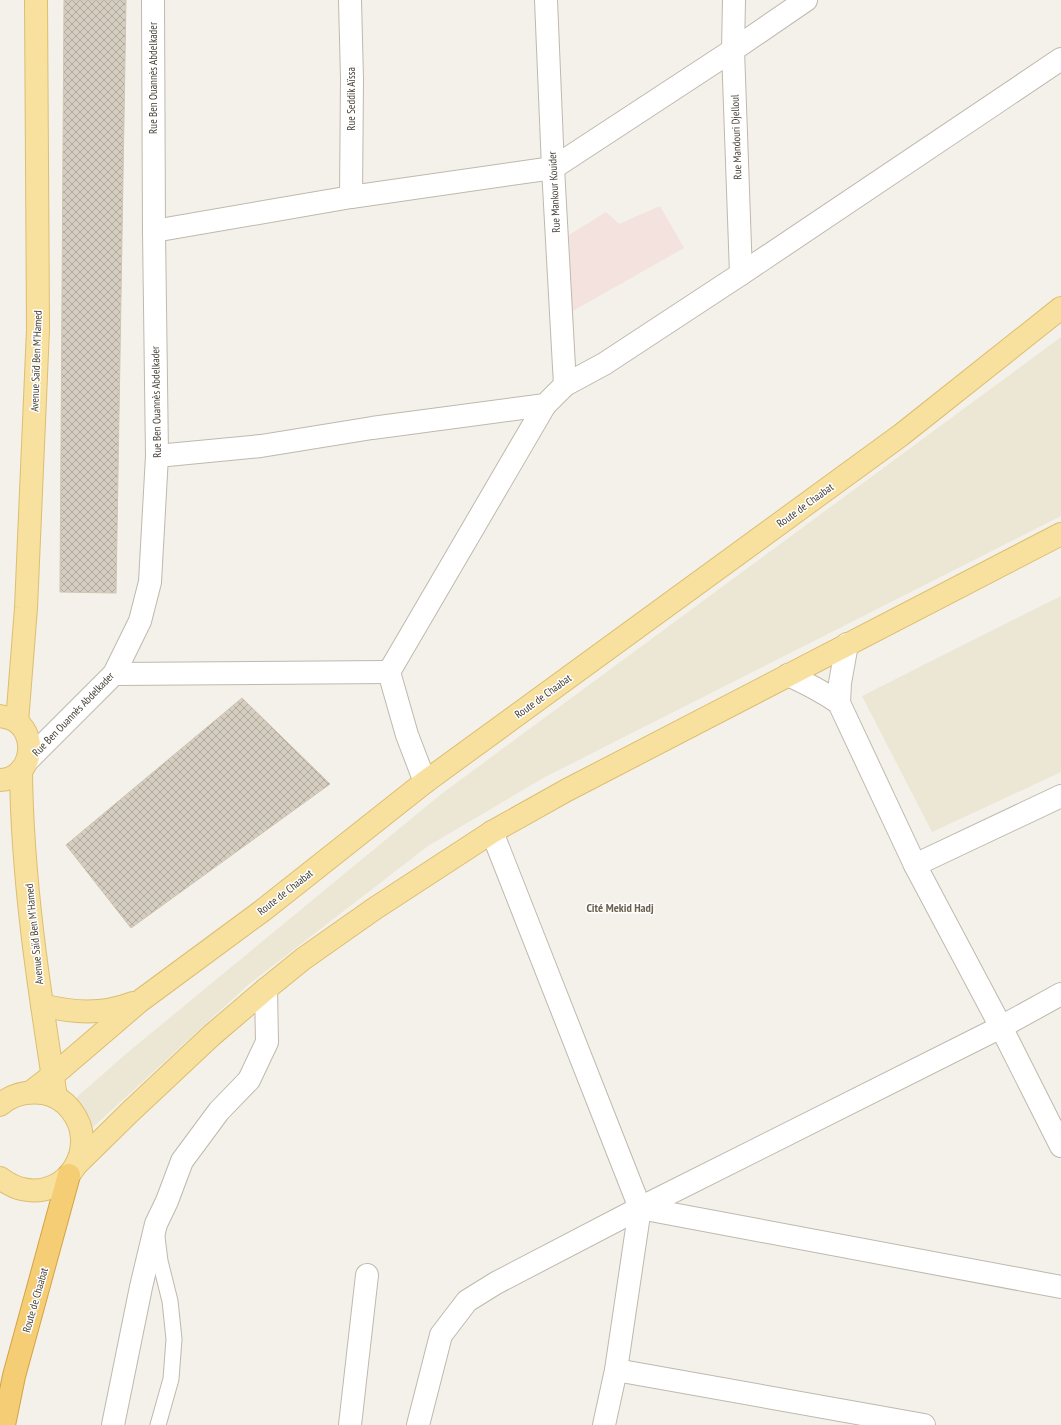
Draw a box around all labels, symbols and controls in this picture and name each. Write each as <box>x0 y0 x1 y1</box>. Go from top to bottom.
street label: Rue Ben Ouannès Abdelkader <box>146 22 160 134</box>
street label: Rue Seddik Aïssa <box>344 67 358 131</box>
street label: Rue Mandouri Djelloul <box>728 94 744 180</box>
street label: Rue Mankour Kouider <box>545 151 563 233</box>
street label: Avenue Saïd Ben M'Hamed <box>27 310 45 412</box>
street label: Rue Ben Ouannès Abdelkader <box>148 346 164 458</box>
street label: Route de Chaabat <box>774 480 836 530</box>
street label: Rue Ben Ouannès Abdelkader <box>29 669 117 759</box>
street label: Route de Chaabat <box>512 671 574 721</box>
street label: Route de Chaabat <box>254 866 316 918</box>
street label: Avenue Saïd Ben M'Hamed <box>22 883 46 985</box>
district label: Cité Mekid Hadj <box>586 900 654 915</box>
street label: Route de Chaabat <box>19 1266 51 1334</box>

